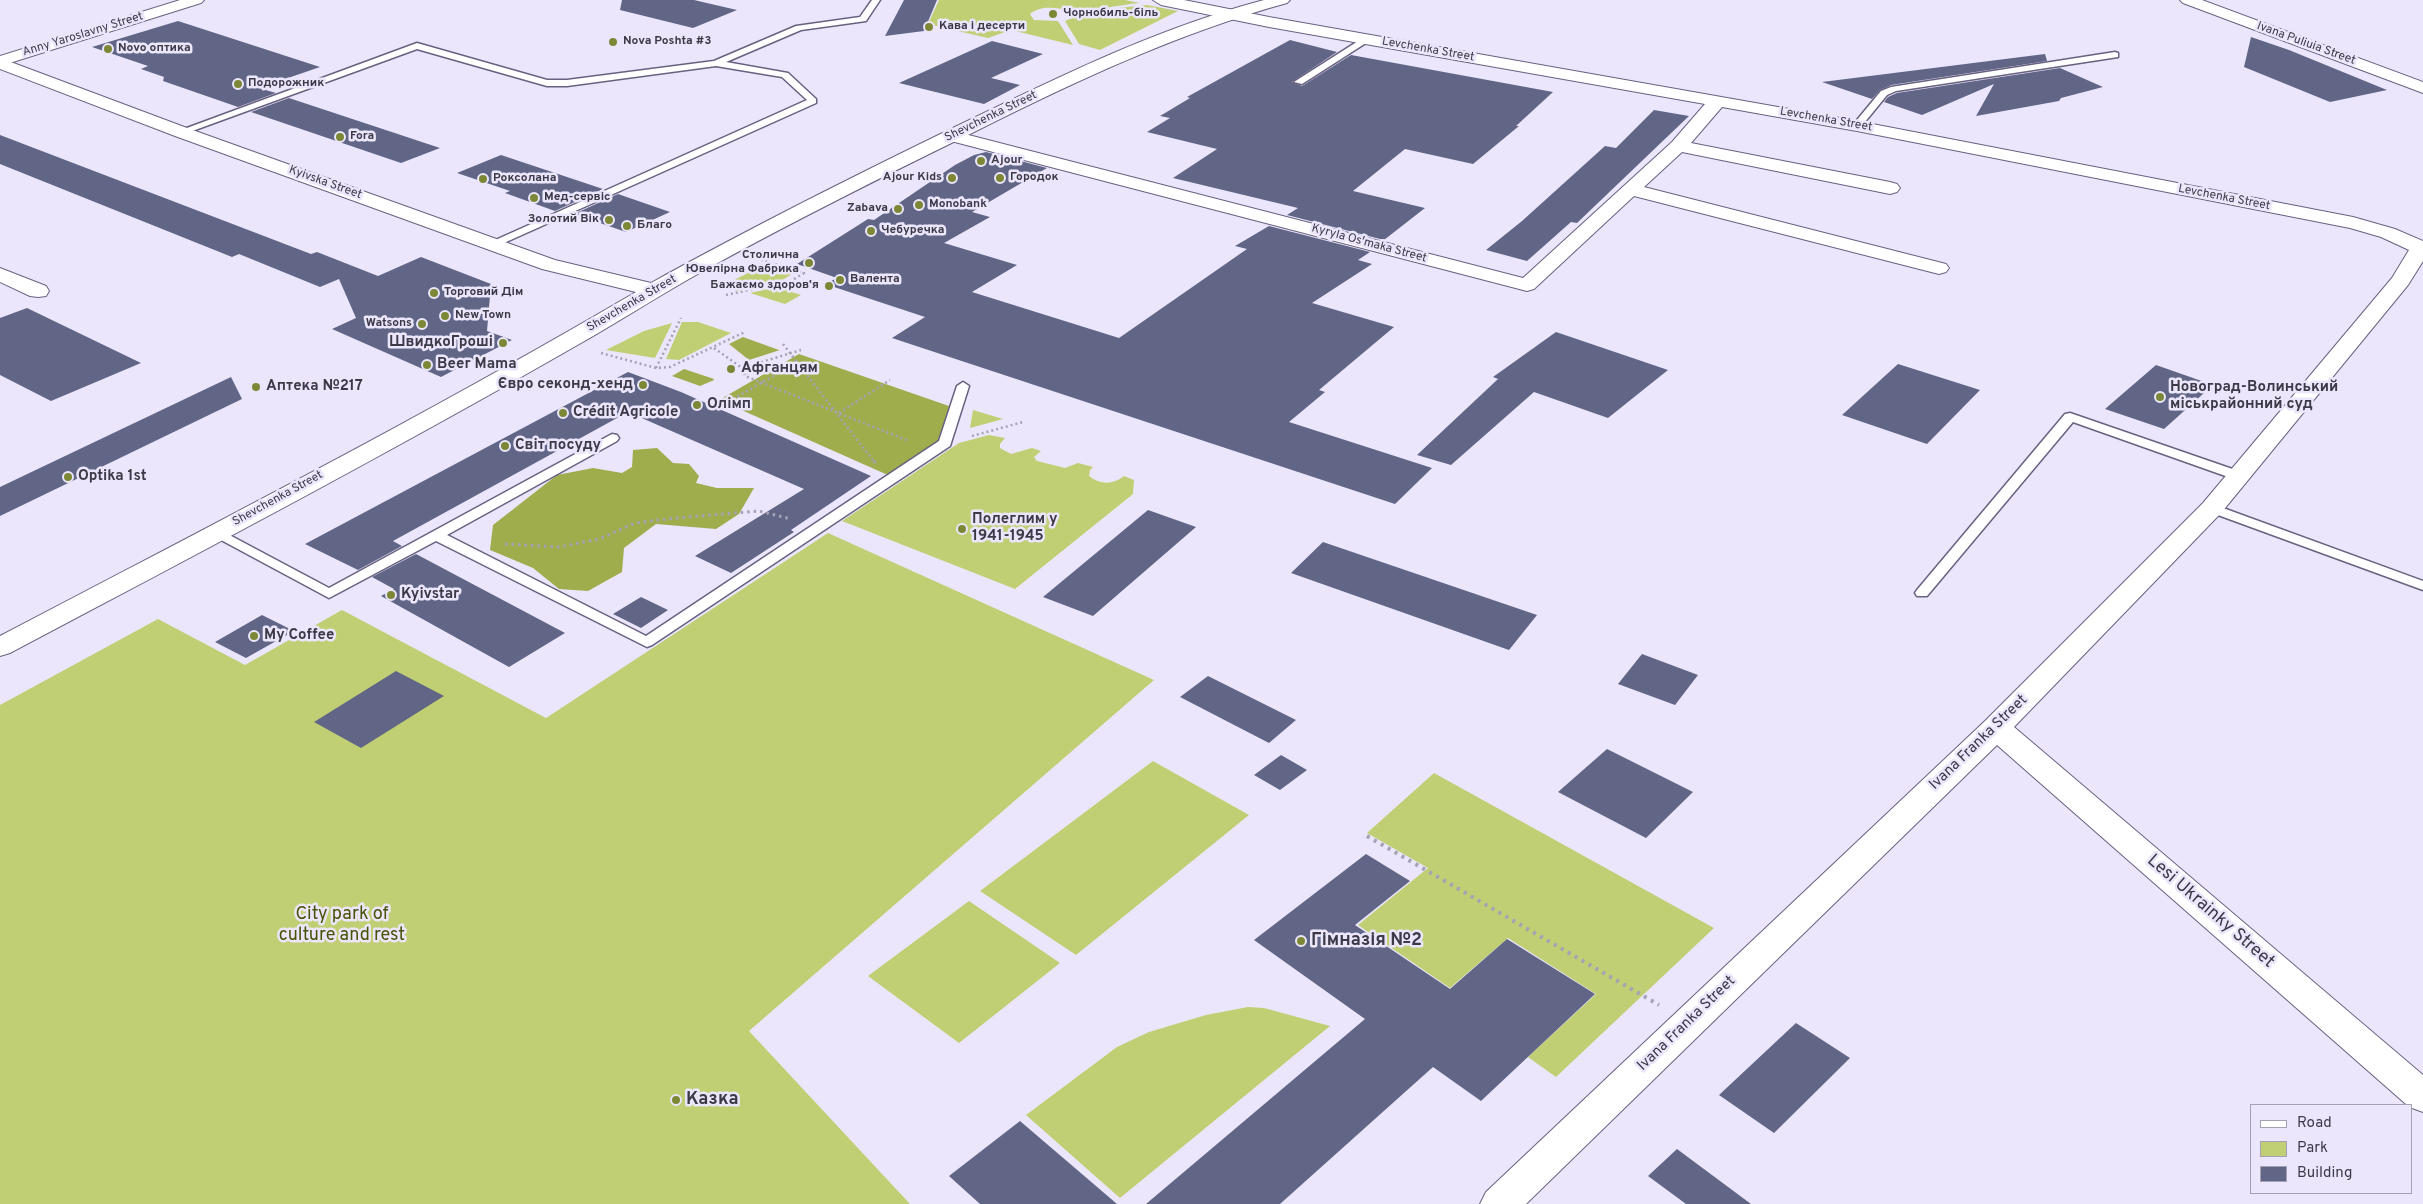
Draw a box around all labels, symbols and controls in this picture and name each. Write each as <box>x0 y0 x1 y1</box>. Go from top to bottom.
place label: Чорнобиль-біль <box>1063 7 1158 21</box>
marker: Чорнобиль-біль <box>1047 8 1059 20</box>
street label: Anny Yaroslavny Street <box>21 10 145 60</box>
street label: Ivana Puliuia Street <box>2255 19 2357 69</box>
place label: Кава і десерти <box>939 20 1025 34</box>
marker: Кава і десерти <box>923 21 935 33</box>
place label: Nova Poshta #3 <box>623 35 711 49</box>
street label: Levchenka Street <box>1381 35 1475 65</box>
marker: Nova Poshta #3 <box>607 36 619 48</box>
place label: Novo оптика <box>118 42 191 56</box>
marker: Novo оптика <box>102 43 114 55</box>
place label: Подорожник <box>248 77 324 91</box>
marker: Подорожник <box>232 78 244 90</box>
street label: Shevchenka Street <box>942 88 1040 146</box>
street label: Levchenka Street <box>1779 105 1873 135</box>
place label: Fora <box>350 130 374 144</box>
marker: Fora <box>334 131 346 143</box>
place label: Ajour <box>991 154 1023 168</box>
marker: Ajour <box>975 155 987 167</box>
street label: Kyivska Street <box>287 163 363 203</box>
place label: Ajour Kids <box>883 171 942 185</box>
place label: Городок <box>1010 171 1059 185</box>
place label: Роксолана <box>493 172 556 186</box>
marker: Ajour Kids <box>946 172 958 184</box>
marker: Городок <box>994 172 1006 184</box>
marker: Роксолана <box>477 173 489 185</box>
street label: Levchenka Street <box>2177 182 2271 214</box>
place label: Мед-сервіс <box>544 191 611 205</box>
marker: Мед-сервіс <box>528 192 540 204</box>
place label: Monobank <box>929 198 987 212</box>
marker: Monobank <box>913 199 925 211</box>
place label: Zabava <box>847 202 888 216</box>
marker: Zabava <box>892 203 904 215</box>
place label: Золотий Вік <box>528 213 599 227</box>
marker: Золотий Вік <box>603 214 615 226</box>
place label: Благо <box>637 219 672 233</box>
marker: Благо <box>621 220 633 232</box>
street label: Kyryla Osʹmaka Street <box>1310 222 1428 266</box>
place label: Чебуречка <box>881 224 945 238</box>
marker: Чебуречка <box>865 225 877 237</box>
place label: Столична Ювелірна Фабрика <box>686 249 799 277</box>
marker: Столична Ювелірна Фабрика <box>803 257 815 269</box>
street label: Shevchenka Street <box>585 273 679 335</box>
place label: Валента <box>850 273 900 287</box>
marker: Валента <box>834 274 846 286</box>
place label: Бажаємо здоровʼя <box>710 279 819 293</box>
marker: Бажаємо здоровʼя <box>823 280 835 292</box>
place label: Торговий Дім <box>444 286 523 300</box>
marker: Торговий Дім <box>428 287 440 299</box>
place label: New Town <box>455 309 511 323</box>
marker: New Town <box>439 310 451 322</box>
place label: Watsons <box>366 317 412 331</box>
marker: Watsons <box>416 318 428 330</box>
place label: ШвидкоГроші <box>389 334 493 352</box>
marker: ШвидкоГроші <box>497 337 509 349</box>
place label: Beer Mama <box>437 356 517 374</box>
marker: Beer Mama <box>421 359 433 371</box>
place label: Афганцям <box>741 360 818 378</box>
marker: Афганцям <box>725 363 737 375</box>
place label: Євро секонд-хенд <box>498 376 633 394</box>
place label: Аптека №217 <box>266 378 363 396</box>
marker: Євро секонд-хенд <box>637 379 649 391</box>
place label: Новоград-Волинський міськрайонний суд <box>2170 379 2338 414</box>
marker: Аптека №217 <box>250 381 262 393</box>
marker: Новоград-Волинський міськрайонний суд <box>2154 391 2166 403</box>
place label: Олімп <box>707 396 751 414</box>
marker: Олімп <box>691 399 703 411</box>
place label: Crédit Agricole <box>573 404 678 422</box>
marker: Crédit Agricole <box>557 407 569 419</box>
place label: Світ посуду <box>515 437 601 455</box>
marker: Світ посуду <box>499 440 511 452</box>
place label: Оptika 1st <box>78 468 147 486</box>
street label: Shevchenka Street <box>230 468 326 530</box>
marker: Оptika 1st <box>62 471 74 483</box>
place label: Полеглим у 1941-1945 <box>972 511 1057 546</box>
marker: Полеглим у 1941-1945 <box>956 523 968 535</box>
place label: Kyivstar <box>401 586 459 604</box>
marker: Kyivstar <box>385 589 397 601</box>
place label: My Coffee <box>264 627 334 645</box>
marker: My Coffee <box>248 630 260 642</box>
street label: Ivana Franka Street <box>1926 692 2032 794</box>
street label: Lesi Ukrainky Street <box>2142 851 2278 973</box>
park label: City park of culture and rest <box>279 904 405 946</box>
place label: Гімназія №2 <box>1311 930 1422 952</box>
marker: Гімназія №2 <box>1295 935 1307 947</box>
street label: Ivana Franka Street <box>1634 973 1740 1075</box>
place label: Казка <box>686 1089 738 1111</box>
marker: Казка <box>670 1094 682 1106</box>
legend <box>2250 1104 2413 1194</box>
text: Road <box>2297 1114 2332 1133</box>
text: Park <box>2297 1139 2328 1158</box>
text: Building <box>2297 1164 2352 1183</box>

